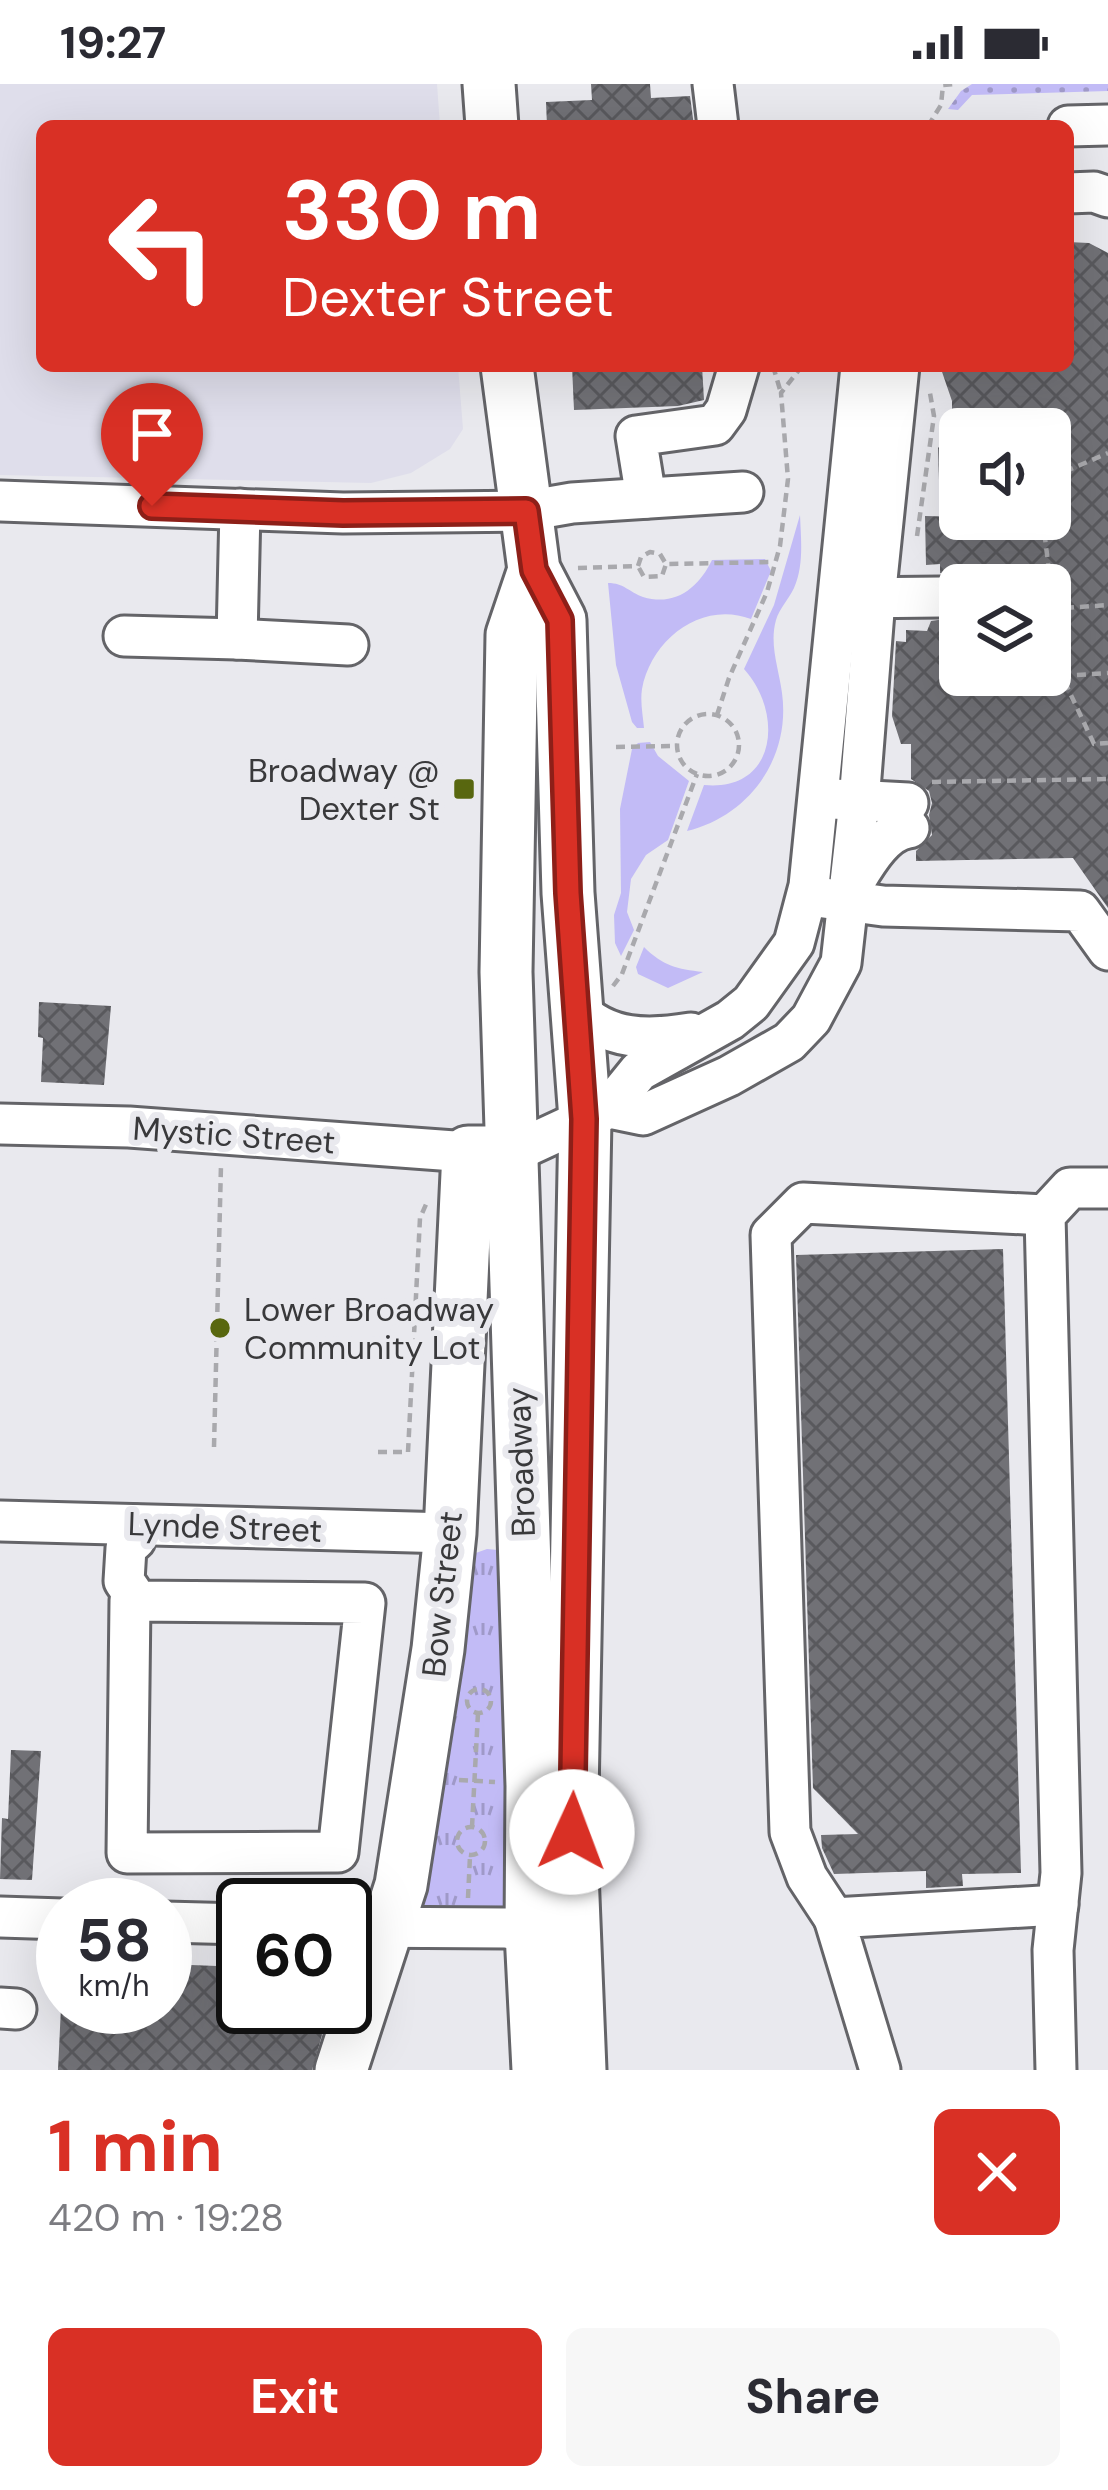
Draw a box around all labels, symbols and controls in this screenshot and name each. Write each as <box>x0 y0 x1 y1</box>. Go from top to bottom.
text: 19:27 <box>60 13 166 72</box>
text: 330 m <box>282 156 541 265</box>
icon: left <box>84 168 240 324</box>
text: Dexter Street <box>282 262 614 333</box>
pin <box>101 383 203 506</box>
icon: arrive <box>119 401 185 467</box>
map controls <box>939 408 1071 696</box>
button: sound <box>939 408 1071 540</box>
button: layers <box>939 564 1071 696</box>
place label: Broadway @ Dexter St <box>248 749 440 830</box>
marker: Broadway @ Dexter St <box>451 776 477 802</box>
street label: Mystic Street <box>131 1106 337 1164</box>
place label: Lower Broadway Community Lot <box>244 1288 494 1369</box>
marker: Lower Broadway Community Lot <box>207 1315 233 1341</box>
street label: Broadway <box>497 1386 545 1538</box>
street label: Lynde Street <box>127 1502 323 1552</box>
street label: Bow Street <box>412 1509 472 1679</box>
position arrow <box>509 1769 635 1895</box>
speed limit sign: 60 <box>216 1878 372 2034</box>
text: 58 <box>76 1901 152 1980</box>
text: km/h <box>79 1966 149 2005</box>
text: 1 min <box>48 2100 223 2193</box>
button: close <box>934 2109 1060 2235</box>
text: 420 m · 19:28 <box>48 2192 284 2243</box>
button: Exit <box>48 2328 542 2466</box>
button: Share <box>566 2328 1060 2466</box>

